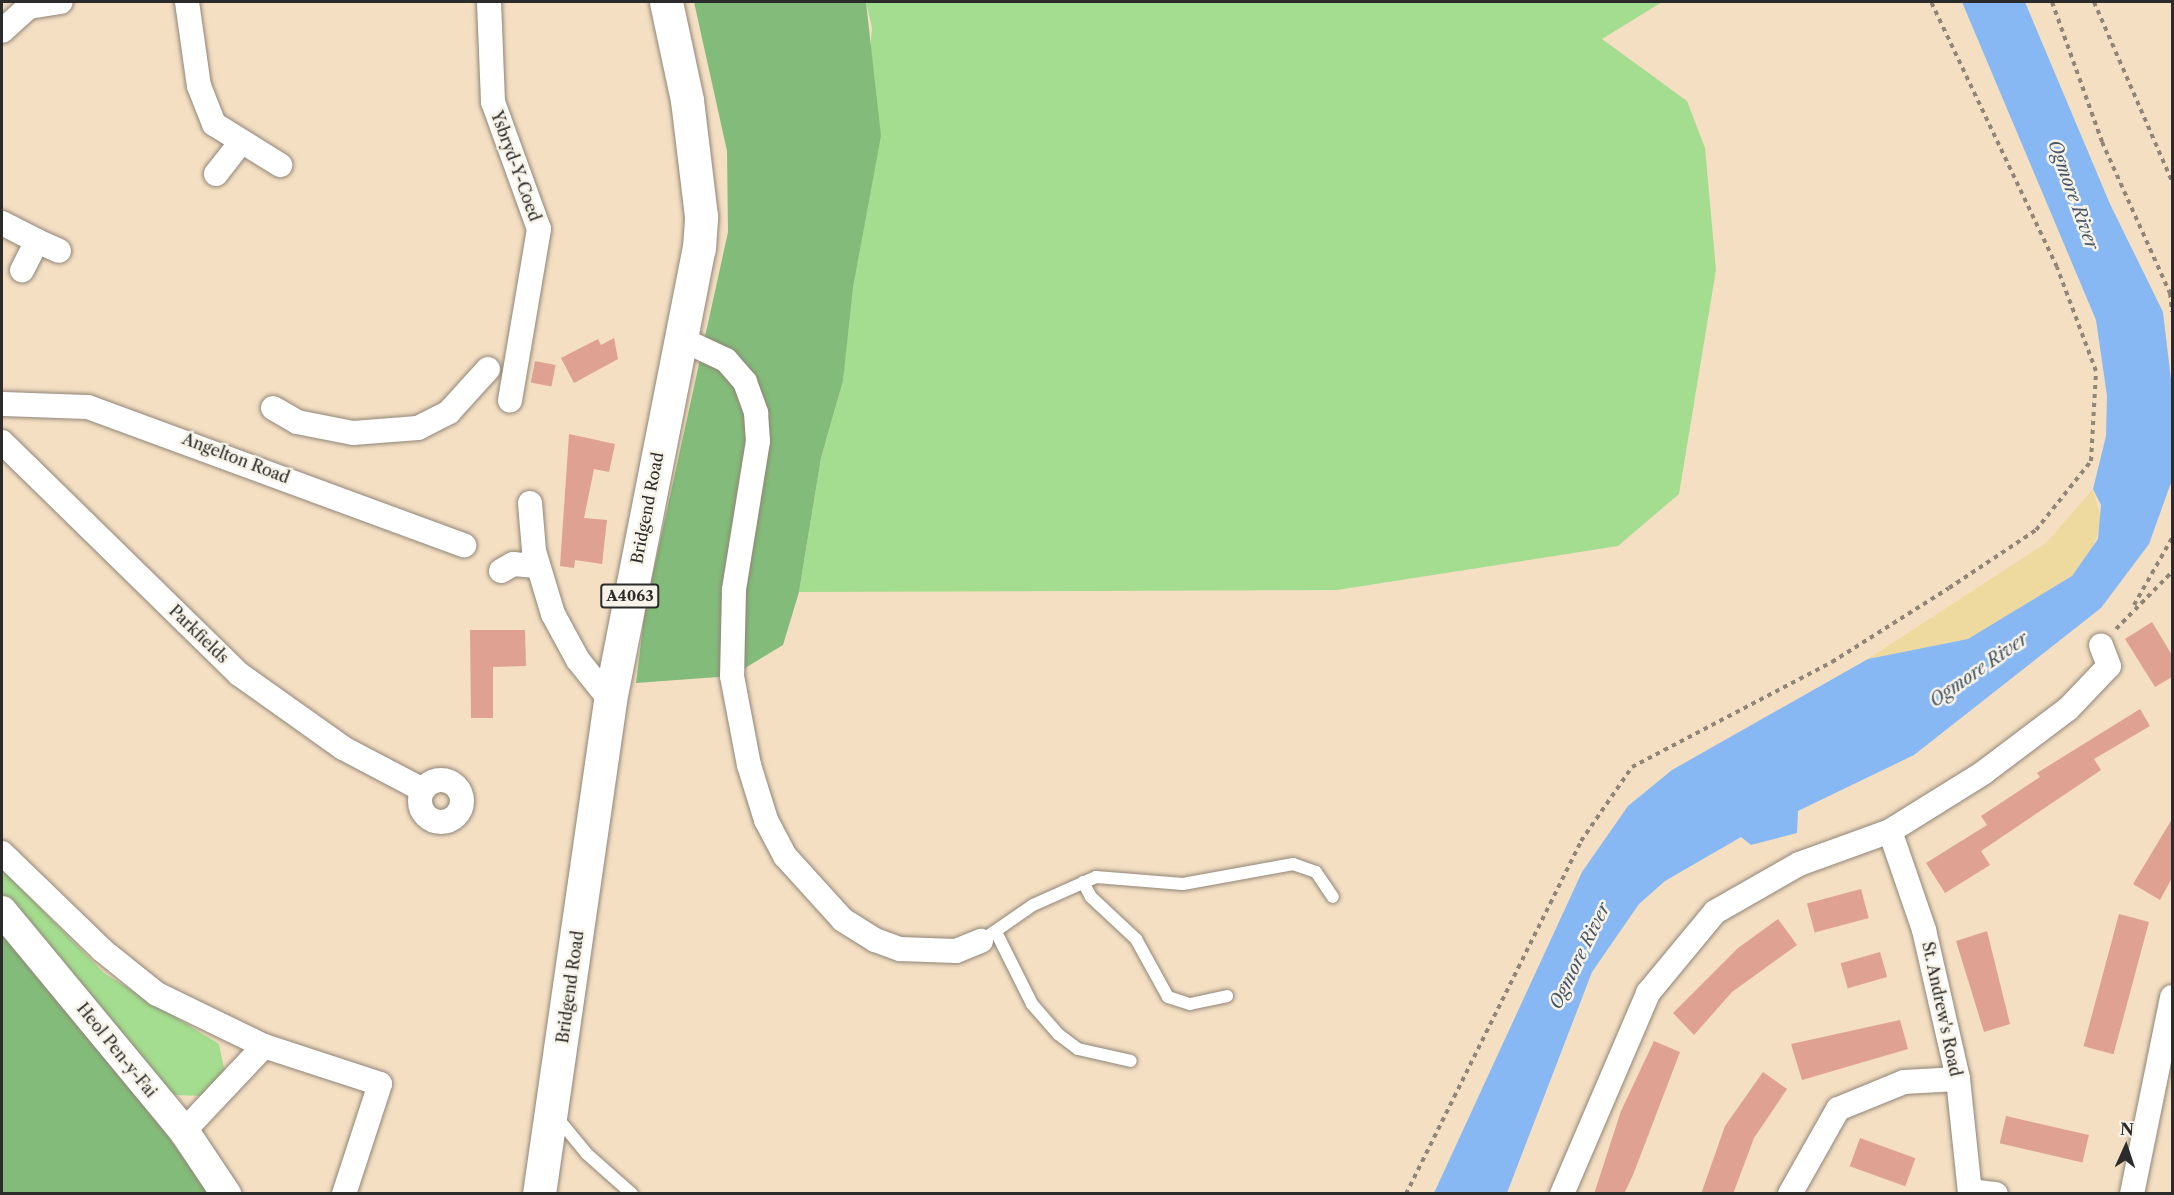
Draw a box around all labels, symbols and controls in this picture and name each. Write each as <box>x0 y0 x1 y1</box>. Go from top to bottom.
street label: Ysbryd-Y-Coed <box>487 108 545 224</box>
water label: Ogmore River <box>2043 137 2103 253</box>
street label: Angelton Road <box>180 429 292 487</box>
street label: Bridgend Road <box>627 451 667 565</box>
road number: A4063 <box>600 584 660 608</box>
street label: Parkfields <box>165 601 233 667</box>
water label: Ogmore River <box>1925 628 2033 712</box>
water label: Ogmore River <box>1545 899 1615 1013</box>
street label: Bridgend Road <box>553 930 587 1044</box>
street label: St. Andrew's Road <box>1918 940 1966 1078</box>
street label: Heol Pen-y-Fai <box>73 999 161 1101</box>
north arrow <box>2096 1117 2156 1177</box>
text: N <box>2119 1119 2134 1139</box>

